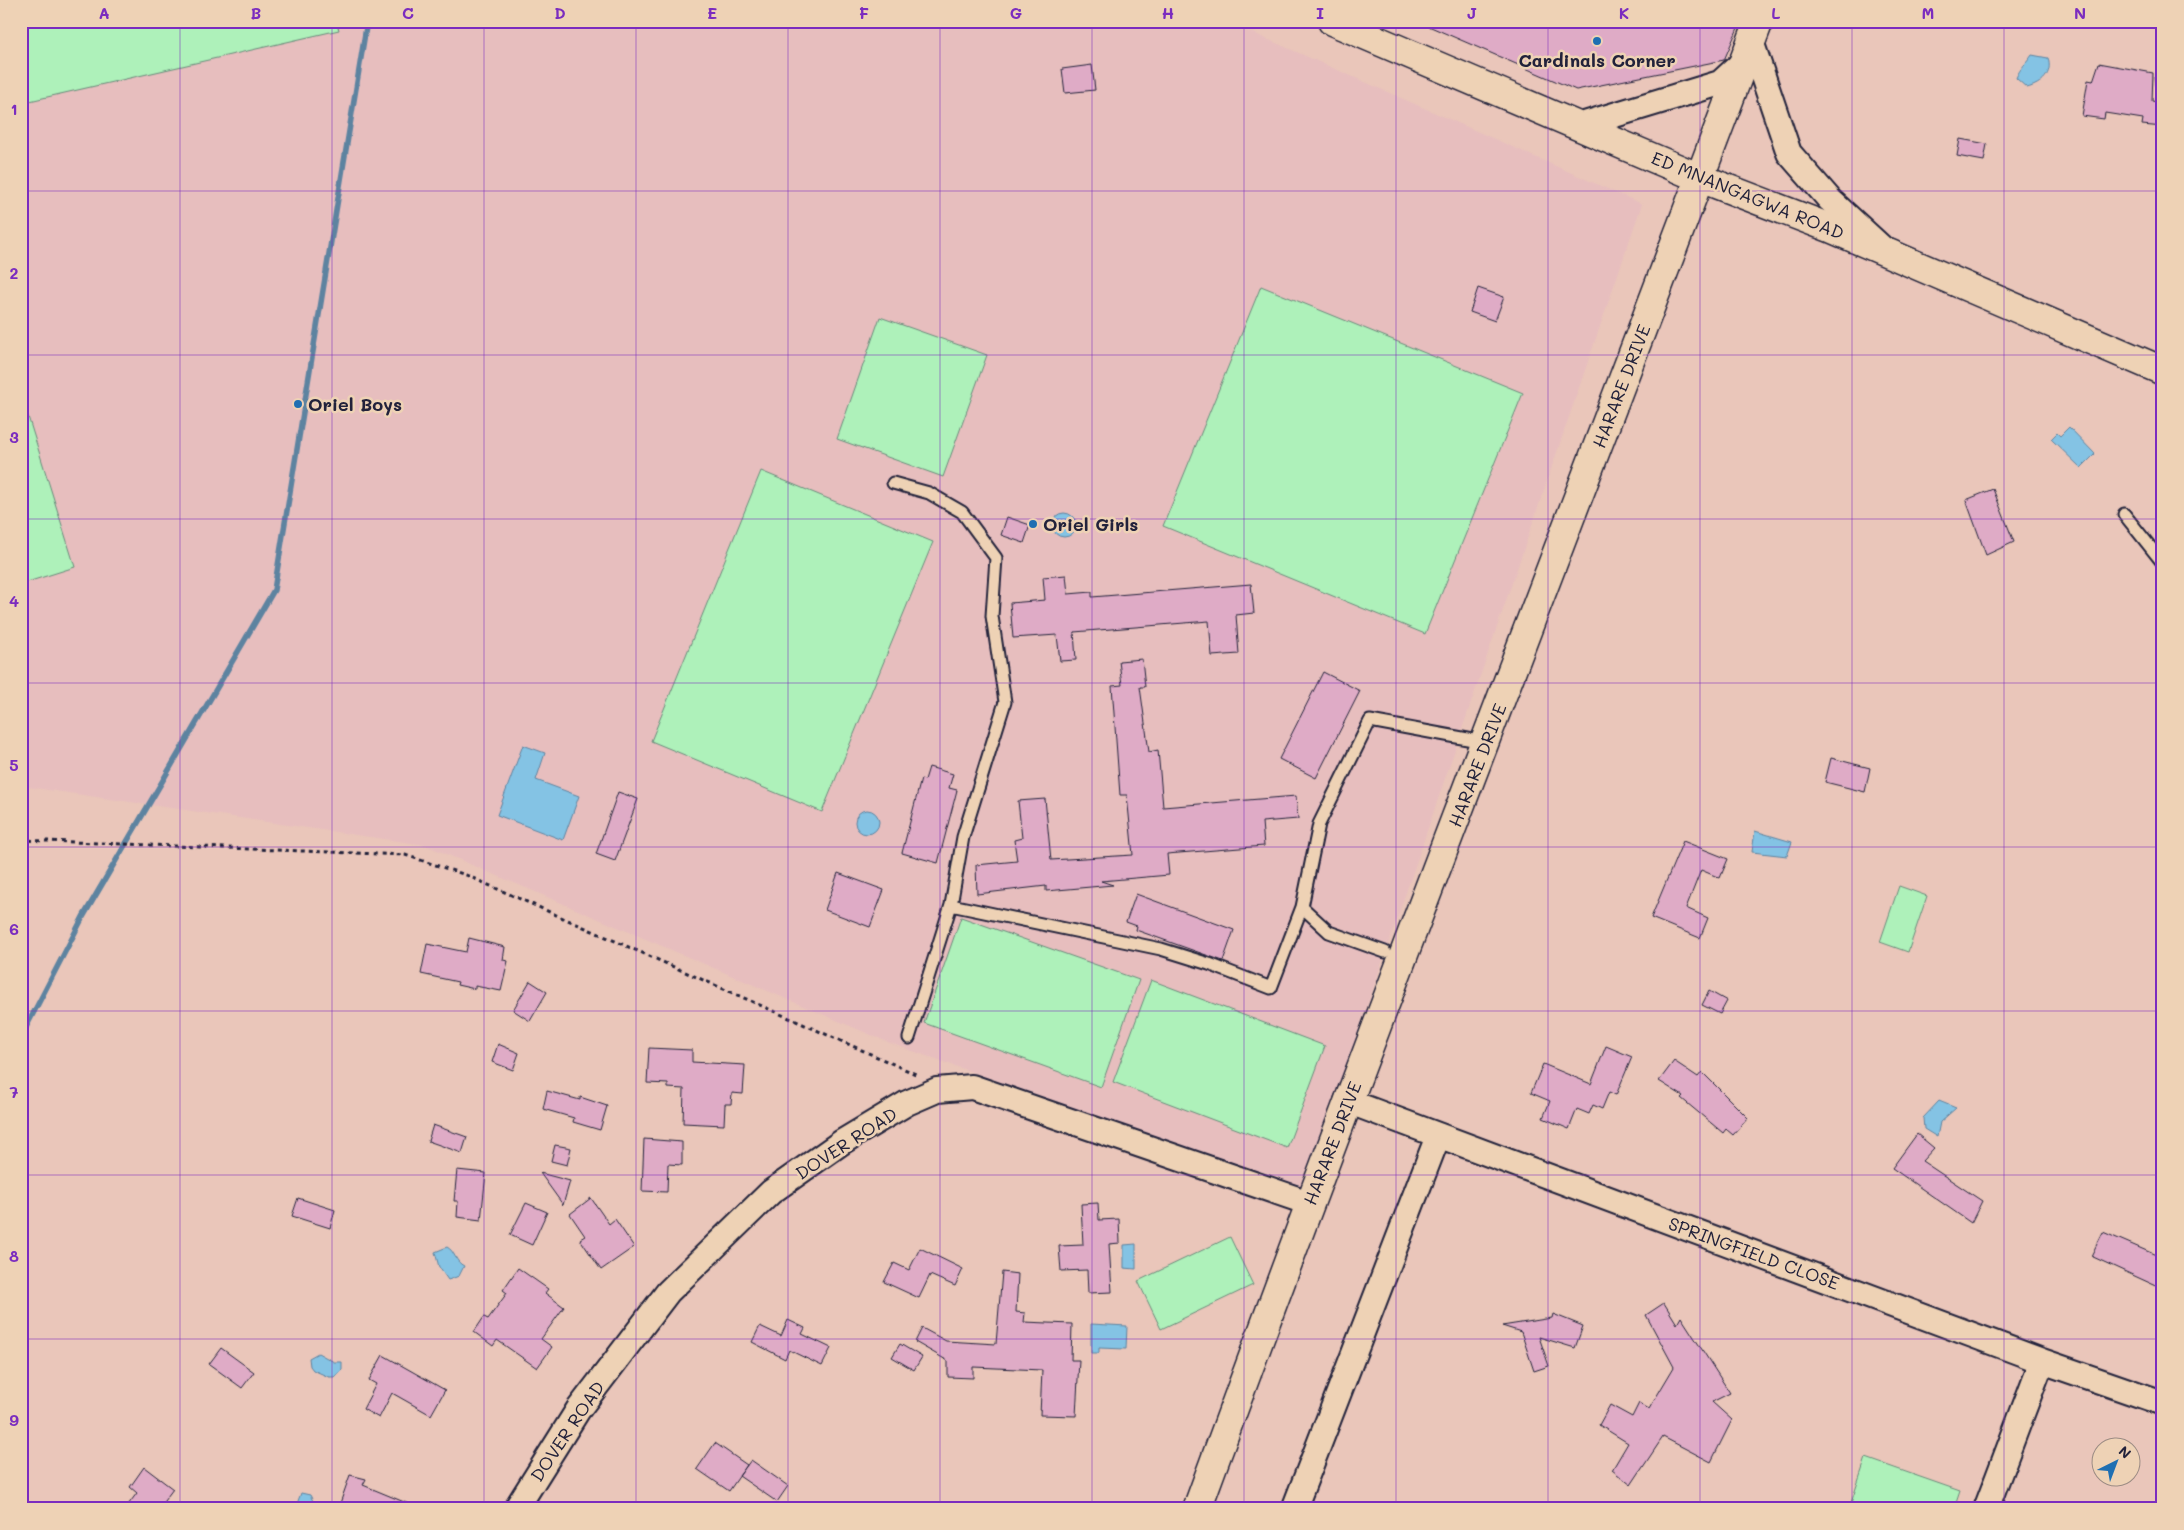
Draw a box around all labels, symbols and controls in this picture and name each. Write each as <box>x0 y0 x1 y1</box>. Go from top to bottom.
text: A <box>98 2 110 23</box>
text: B <box>251 2 261 23</box>
text: C <box>402 2 414 23</box>
text: D <box>554 2 566 23</box>
text: E <box>707 2 717 23</box>
text: F <box>859 2 869 23</box>
text: G <box>1010 2 1022 23</box>
text: H <box>1162 2 1174 23</box>
text: I <box>1316 2 1324 23</box>
text: J <box>1467 2 1477 23</box>
text: K <box>1619 2 1629 23</box>
text: L <box>1771 2 1781 23</box>
text: M <box>1922 2 1934 23</box>
text: N <box>2074 2 2086 23</box>
marker: Cardinals Corner <box>1591 35 1603 47</box>
place label: Cardinals Corner <box>1518 48 1676 72</box>
text: 1 <box>10 98 18 119</box>
street label: ED MNANGAGWA ROAD <box>1648 145 1848 245</box>
text: 2 <box>10 262 19 283</box>
street label: HARARE DRIVE <box>1586 321 1656 451</box>
place label: Oriel Boys <box>308 392 402 416</box>
marker: Oriel Boys <box>292 398 304 410</box>
text: 3 <box>9 426 19 447</box>
place label: Oriel Girls <box>1043 512 1138 536</box>
marker: Oriel Girls <box>1027 518 1039 530</box>
text: 4 <box>9 590 19 611</box>
street label: HARARE DRIVE <box>1442 700 1512 830</box>
text: 5 <box>9 754 19 775</box>
text: 6 <box>9 918 19 939</box>
street label: HARARE DRIVE <box>1297 1078 1367 1208</box>
text: 7 <box>10 1081 19 1102</box>
street label: DOVER ROAD <box>791 1101 901 1185</box>
street label: SPRINGFIELD CLOSE <box>1665 1211 1843 1295</box>
text: 8 <box>9 1245 19 1266</box>
street label: DOVER ROAD <box>524 1376 610 1486</box>
text: 9 <box>9 1409 19 1430</box>
north arrow <box>2092 1438 2142 1488</box>
text: N <box>2115 1441 2135 1463</box>

